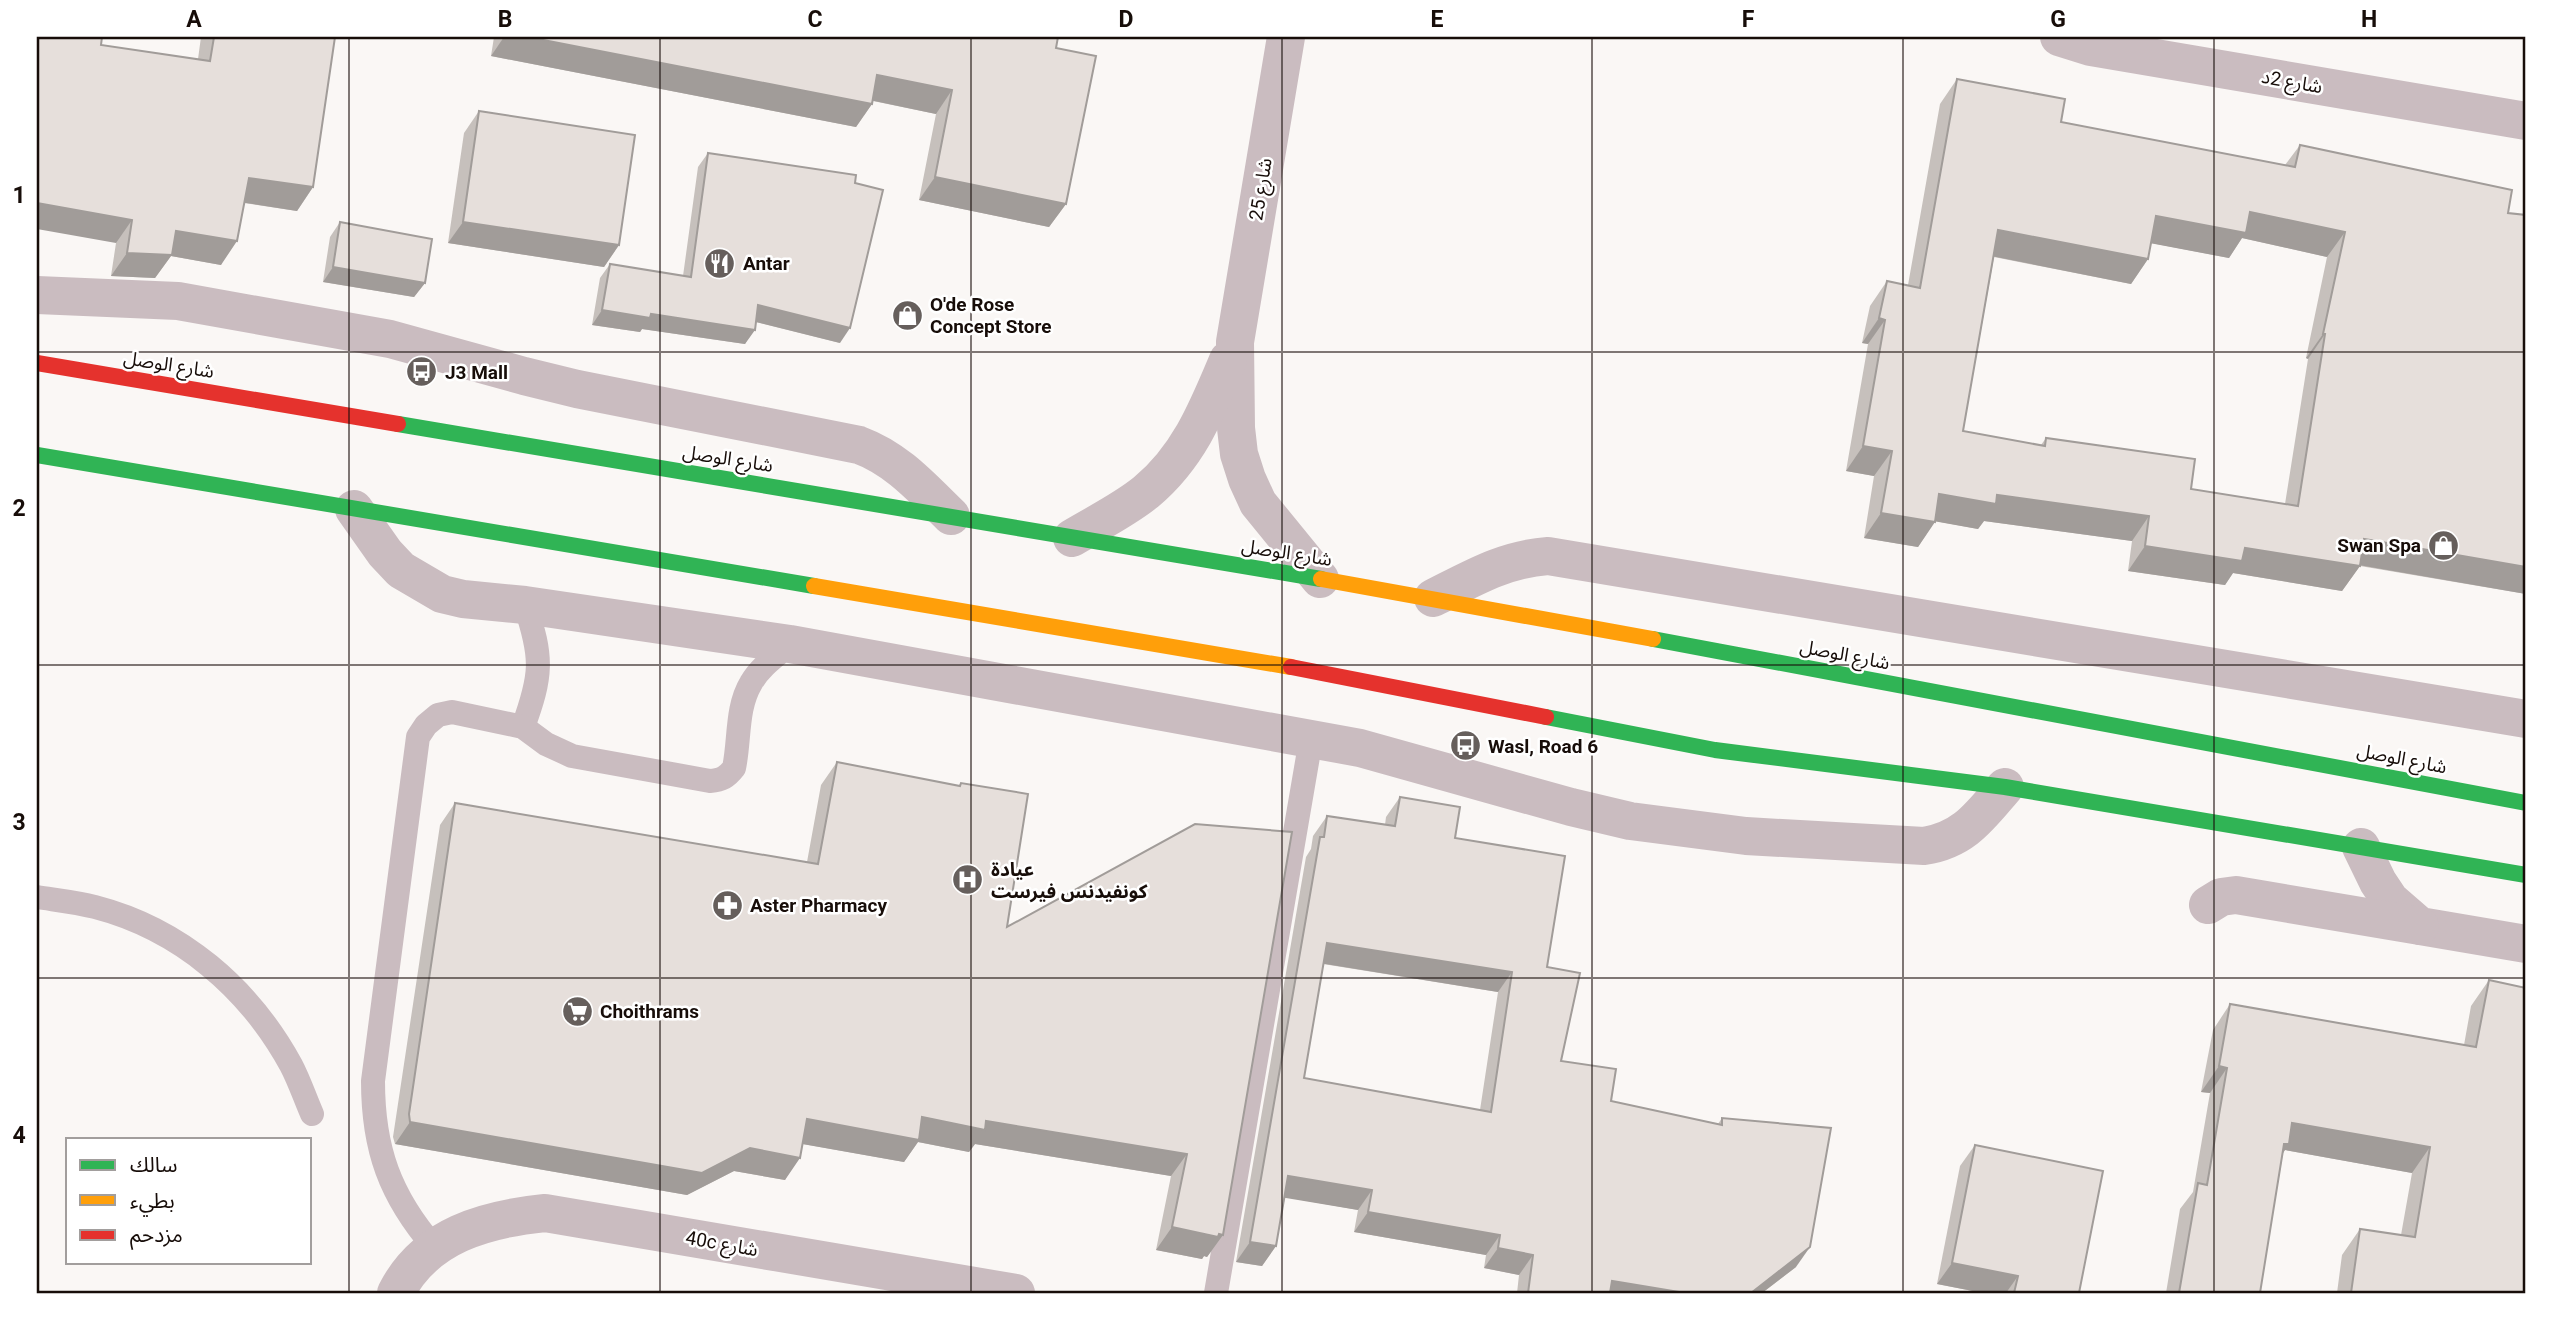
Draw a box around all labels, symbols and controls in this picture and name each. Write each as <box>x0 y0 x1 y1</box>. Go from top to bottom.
text: A <box>186 6 202 33</box>
text: B <box>498 6 512 33</box>
text: C <box>807 6 823 33</box>
text: D <box>1119 6 1133 33</box>
text: E <box>1431 6 1444 33</box>
text: F <box>1742 6 1755 33</box>
text: G <box>2050 6 2066 33</box>
text: H <box>2361 6 2377 33</box>
street label: شارع 2د <box>2259 65 2324 100</box>
street label: شارع 25 <box>1244 156 1279 222</box>
text: 1 <box>12 182 26 209</box>
restaurant icon: Antar <box>703 246 737 280</box>
place label: Antar <box>743 252 790 275</box>
place label: O'de Rose Concept Store <box>930 293 1051 338</box>
shop icon: O'de Rose Concept Store <box>890 298 924 332</box>
street label: شارع الوصل <box>122 346 216 385</box>
bus stop icon: J3 Mall <box>405 355 439 389</box>
place label: J3 Mall <box>445 361 508 384</box>
street label: شارع الوصل <box>681 440 775 479</box>
text: 2 <box>12 495 26 522</box>
shop icon: Swan Spa <box>2427 528 2461 562</box>
street label: شارع الوصل <box>1240 534 1334 573</box>
place label: Swan Spa <box>2337 534 2421 557</box>
street label: شارع الوصل <box>1798 635 1892 676</box>
bus stop icon: Wasl, Road 6 <box>1448 729 1482 763</box>
place label: Wasl, Road 6 <box>1488 735 1598 758</box>
street label: شارع الوصل <box>2355 739 2449 780</box>
text: 3 <box>12 809 26 836</box>
place label: عيادة كونفيدنس فيرست <box>991 858 1148 903</box>
hospital icon: عيادة كونفيدنس فيرست <box>951 863 985 897</box>
pharmacy icon: Aster Pharmacy <box>710 888 744 922</box>
place label: Aster Pharmacy <box>750 894 887 917</box>
supermarket icon: Choithrams <box>560 994 594 1028</box>
place label: Choithrams <box>600 1000 699 1023</box>
text: 4 <box>12 1122 26 1149</box>
legend <box>66 1138 312 1264</box>
text: سالك <box>130 1153 177 1177</box>
text: بطيء <box>130 1189 175 1217</box>
text: مزدحم <box>130 1223 183 1250</box>
street label: 40c شارع <box>684 1226 760 1263</box>

